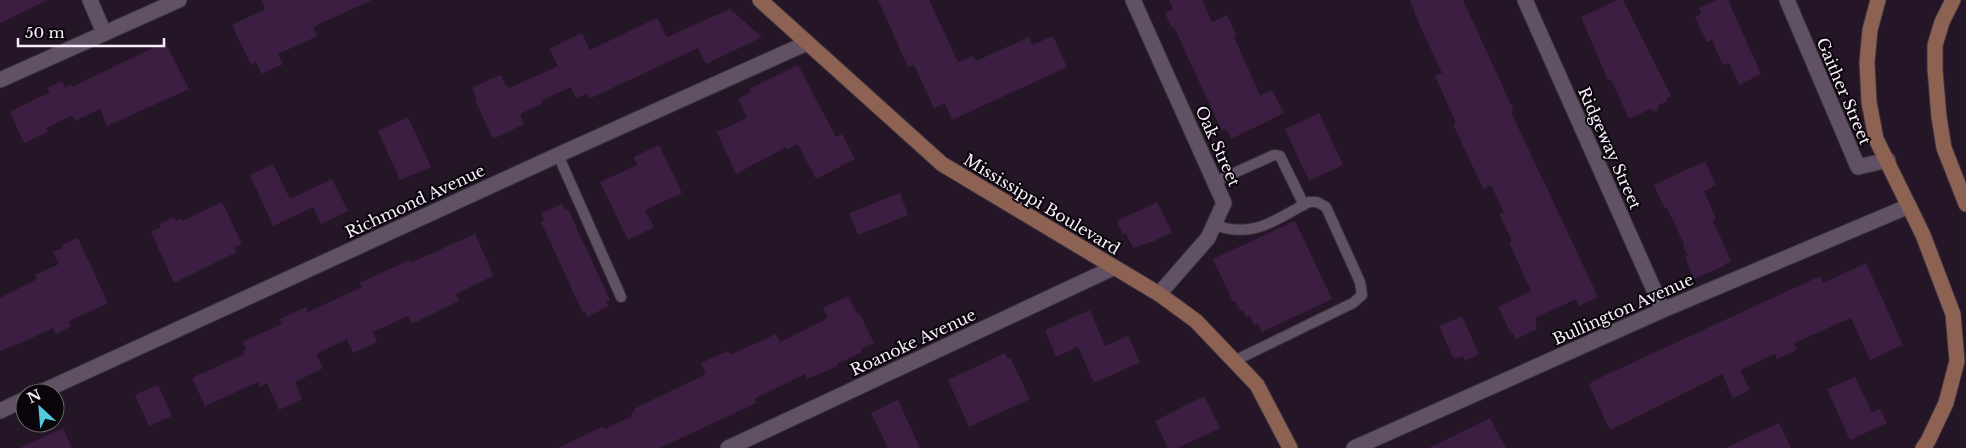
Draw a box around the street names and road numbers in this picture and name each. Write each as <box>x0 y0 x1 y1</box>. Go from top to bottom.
street label: Gaither Street <box>1812 34 1876 148</box>
street label: Ridgeway Street <box>1574 84 1646 212</box>
street label: Oak Street <box>1191 103 1245 189</box>
street label: Mississippi Boulevard <box>960 149 1124 259</box>
street label: Richmond Avenue <box>342 160 488 242</box>
street label: Bullington Avenue <box>1550 269 1696 349</box>
street label: Roanoke Avenue <box>847 304 979 380</box>

